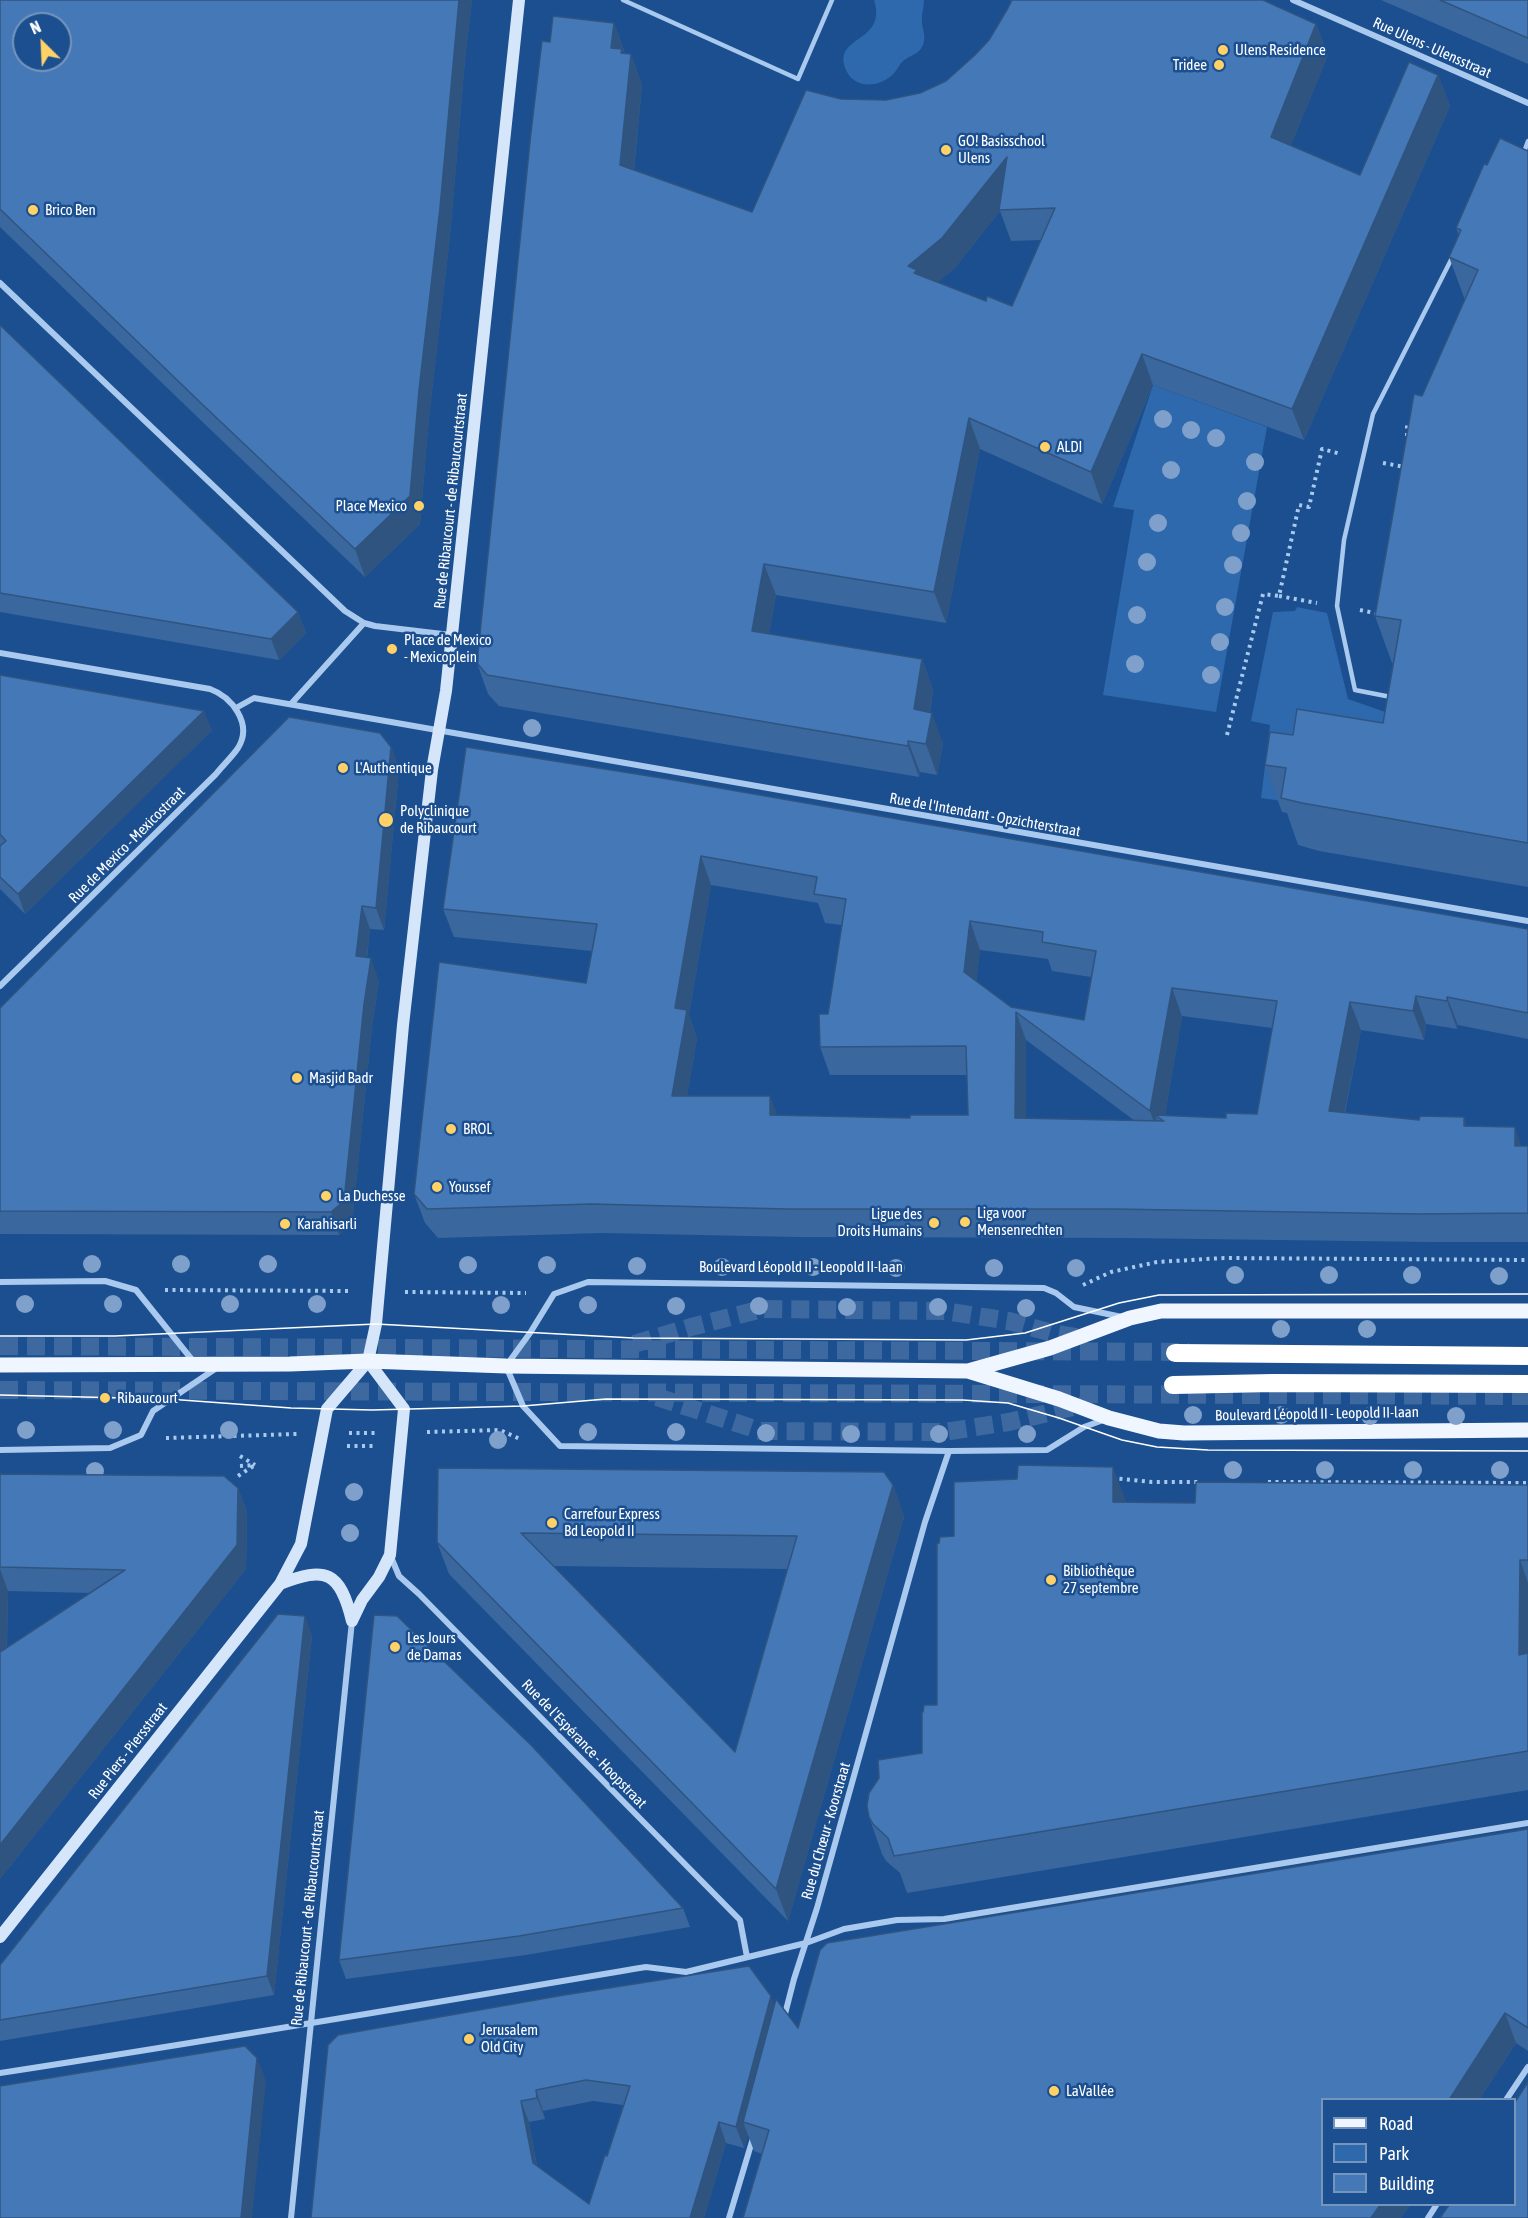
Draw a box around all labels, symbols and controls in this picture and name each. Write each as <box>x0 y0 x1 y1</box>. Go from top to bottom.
north arrow <box>12 12 72 72</box>
street label: Rue Ulens - Ulensstraat <box>1370 14 1494 82</box>
text: N <box>28 17 43 38</box>
place label: Ulens Residence <box>1235 41 1326 59</box>
marker: Ulens Residence <box>1216 43 1230 57</box>
place label: Tridee <box>1173 56 1207 74</box>
marker: Tridee <box>1212 58 1226 72</box>
place label: GO! Basisschool Ulens <box>958 132 1045 167</box>
marker: GO! Basisschool Ulens <box>939 143 953 157</box>
place label: Brico Ben <box>45 201 96 219</box>
marker: Brico Ben <box>26 203 40 217</box>
street label: Rue de Ribaucourt - de Ribaucourtstraat <box>431 392 471 610</box>
place label: ALDI <box>1057 438 1082 456</box>
marker: ALDI <box>1038 440 1052 454</box>
place label: Place Mexico <box>335 497 407 515</box>
marker: Place Mexico <box>412 499 426 513</box>
place label: Place de Mexico - Mexicoplein <box>404 631 492 666</box>
marker: Place de Mexico - Mexicoplein <box>385 642 399 656</box>
place label: L'Authentique <box>355 759 432 777</box>
marker: L'Authentique <box>336 761 350 775</box>
street label: Rue de Mexico - Mexicostraat <box>65 783 189 907</box>
street label: Rue de l'Intendant - Opzichterstraat <box>888 789 1082 841</box>
place label: Polyclinique de Ribaucourt <box>400 802 477 837</box>
marker: Polyclinique de Ribaucourt <box>377 811 395 829</box>
place label: Masjid Badr <box>309 1069 373 1087</box>
marker: Masjid Badr <box>290 1071 304 1085</box>
place label: BROL <box>463 1120 492 1138</box>
marker: BROL <box>444 1122 458 1136</box>
place label: Youssef <box>449 1178 491 1196</box>
marker: Youssef <box>430 1180 444 1194</box>
place label: La Duchesse <box>338 1187 406 1205</box>
marker: La Duchesse <box>319 1189 333 1203</box>
place label: Liga voor Mensenrechten <box>977 1204 1063 1239</box>
place label: Ligue des Droits Humains <box>837 1205 922 1240</box>
place label: Karahisarli <box>297 1215 357 1233</box>
marker: Liga voor Mensenrechten <box>958 1215 972 1229</box>
marker: Ligue des Droits Humains <box>927 1216 941 1230</box>
marker: Karahisarli <box>278 1217 292 1231</box>
street label: Boulevard Léopold II - Leopold II-laan <box>699 1258 903 1276</box>
place label: Ribaucourt <box>117 1389 178 1407</box>
marker: Ribaucourt <box>98 1391 112 1405</box>
street label: Boulevard Léopold II - Leopold II-laan <box>1215 1403 1419 1425</box>
place label: Carrefour Express Bd Leopold II <box>564 1505 660 1540</box>
marker: Carrefour Express Bd Leopold II <box>545 1516 559 1530</box>
place label: Bibliothèque 27 septembre <box>1063 1562 1138 1597</box>
marker: Bibliothèque 27 septembre <box>1044 1573 1058 1587</box>
place label: Les Jours de Damas <box>407 1629 461 1664</box>
marker: Les Jours de Damas <box>388 1640 402 1654</box>
street label: Rue de l'Espérance - Hoopstraat <box>518 1676 650 1812</box>
street label: Rue Piers - Piersstraat <box>85 1699 171 1803</box>
street label: Rue du Chœur - Koorstraat <box>798 1760 854 1902</box>
street label: Rue de Ribaucourt - de Ribaucourtstraat <box>288 1809 328 2027</box>
place label: Jerusalem Old City <box>481 2021 538 2056</box>
marker: Jerusalem Old City <box>462 2032 476 2046</box>
place label: LaVallée <box>1066 2082 1114 2100</box>
marker: LaVallée <box>1047 2084 1061 2098</box>
legend <box>1321 2098 1516 2206</box>
text: Road <box>1379 2113 1413 2134</box>
text: Park <box>1379 2143 1409 2164</box>
text: Building <box>1379 2173 1434 2194</box>

